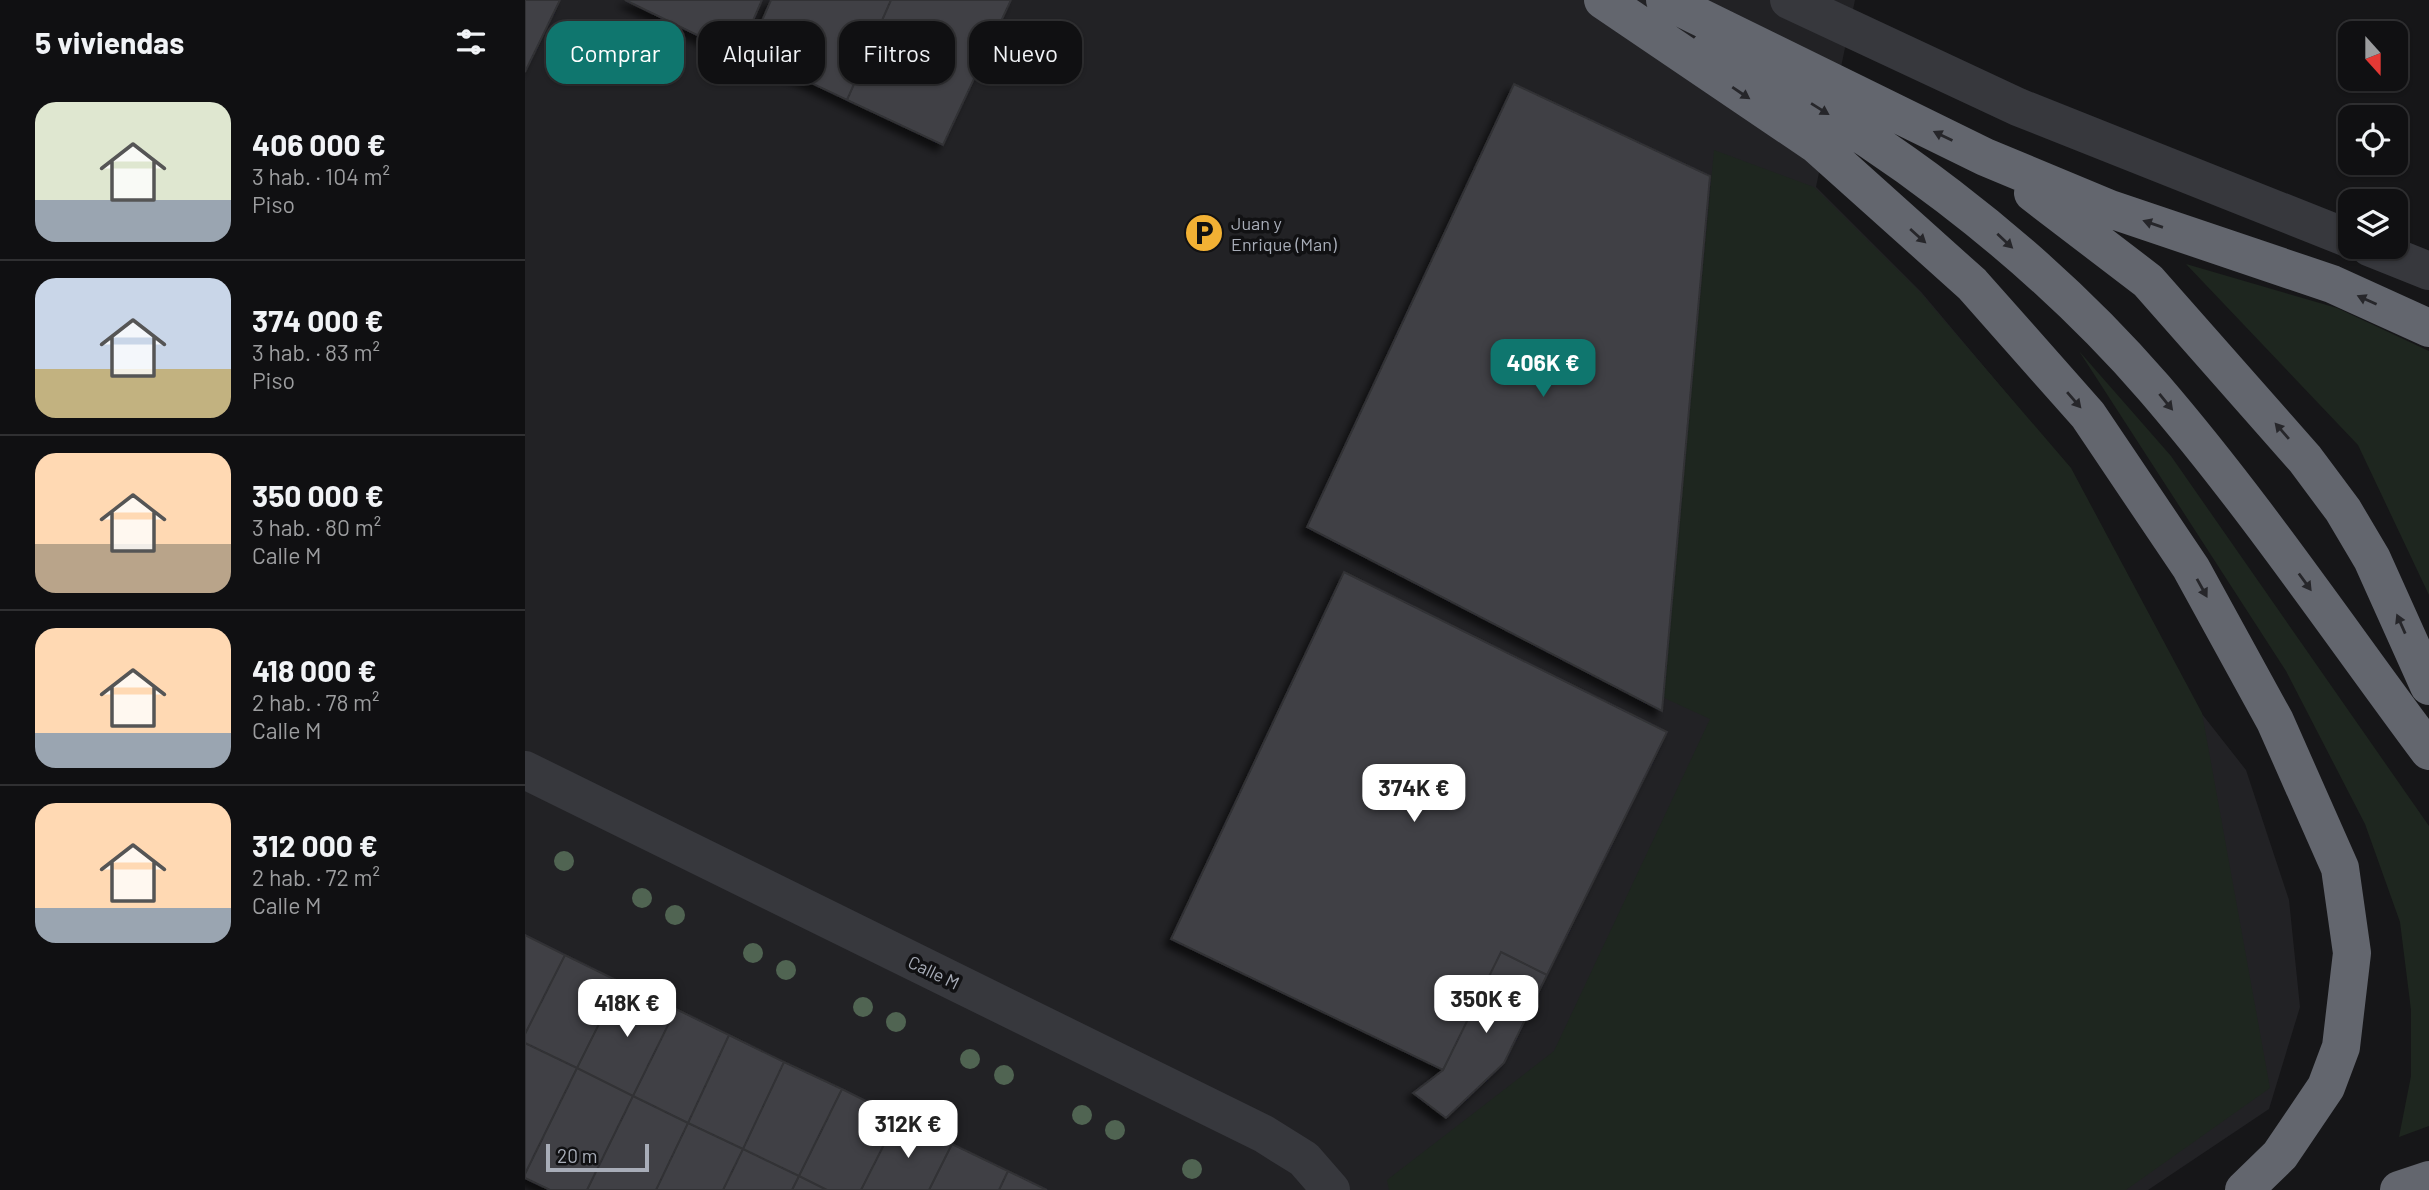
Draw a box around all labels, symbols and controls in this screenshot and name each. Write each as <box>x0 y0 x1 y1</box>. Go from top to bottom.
chip: Comprar <box>546 21 684 84</box>
chip: Alquilar <box>698 21 825 84</box>
chip: Filtros <box>839 21 955 84</box>
chip: Nuevo <box>969 21 1082 84</box>
north arrow <box>2338 21 2408 91</box>
map controls <box>2338 21 2408 259</box>
icon: filters <box>452 23 490 61</box>
text: 5 viviendas <box>35 24 184 60</box>
one-way arrow <box>1731 87 1751 100</box>
one-way arrow <box>1810 103 1829 116</box>
button: locate <box>2338 105 2408 175</box>
text: 406 000 € <box>252 126 386 162</box>
icon: home <box>91 130 175 214</box>
one-way arrow <box>1933 131 1953 142</box>
text: 3 hab. · 104 m² <box>252 162 390 190</box>
button: layers <box>2338 189 2408 259</box>
text: Piso <box>252 190 295 218</box>
parking icon: Juan y Enrique (Man) <box>1183 212 1225 254</box>
place label: Juan y Enrique (Man) <box>1231 212 1337 255</box>
one-way arrow <box>2142 218 2163 228</box>
one-way arrow <box>1909 227 1926 243</box>
one-way arrow <box>1996 233 2013 249</box>
one-way arrow <box>2356 294 2377 305</box>
text: 374 000 € <box>252 302 384 338</box>
icon: home <box>91 306 175 390</box>
text: 3 hab. · 83 m² <box>252 338 380 366</box>
pin: 406K € <box>1486 340 1600 399</box>
text: 406K € <box>1507 348 1579 376</box>
text: Piso <box>252 366 295 394</box>
one-way arrow <box>2066 391 2082 409</box>
one-way arrow <box>2158 392 2173 410</box>
one-way arrow <box>2275 423 2290 440</box>
text: 350 000 € <box>252 477 384 513</box>
icon: home <box>91 481 175 565</box>
text: 3 hab. · 80 m² <box>252 513 381 541</box>
text: Calle M <box>252 541 321 569</box>
one-way arrow <box>2298 573 2312 591</box>
one-way arrow <box>2196 579 2208 598</box>
one-way arrow <box>2395 613 2406 634</box>
text: 418 000 € <box>252 652 376 688</box>
icon: home <box>91 656 175 740</box>
text: 2 hab. · 78 m² <box>252 688 380 716</box>
text: Calle M <box>252 716 321 744</box>
pin: 374K € <box>1357 764 1471 824</box>
text: 374K € <box>1378 773 1450 801</box>
text: 312 000 € <box>252 827 378 863</box>
icon: home <box>91 831 175 915</box>
text: 2 hab. · 72 m² <box>252 863 380 891</box>
text: Calle M <box>252 891 321 919</box>
street label: Calle M <box>905 950 963 994</box>
pin: 350K € <box>1429 976 1543 1035</box>
pin: 418K € <box>570 979 684 1039</box>
text: 350K € <box>1450 984 1522 1012</box>
text: 418K € <box>594 988 660 1016</box>
pin: 312K € <box>851 1100 965 1160</box>
text: 312K € <box>875 1109 941 1137</box>
scale bar <box>546 1141 649 1173</box>
text: 20 m <box>557 1144 597 1167</box>

